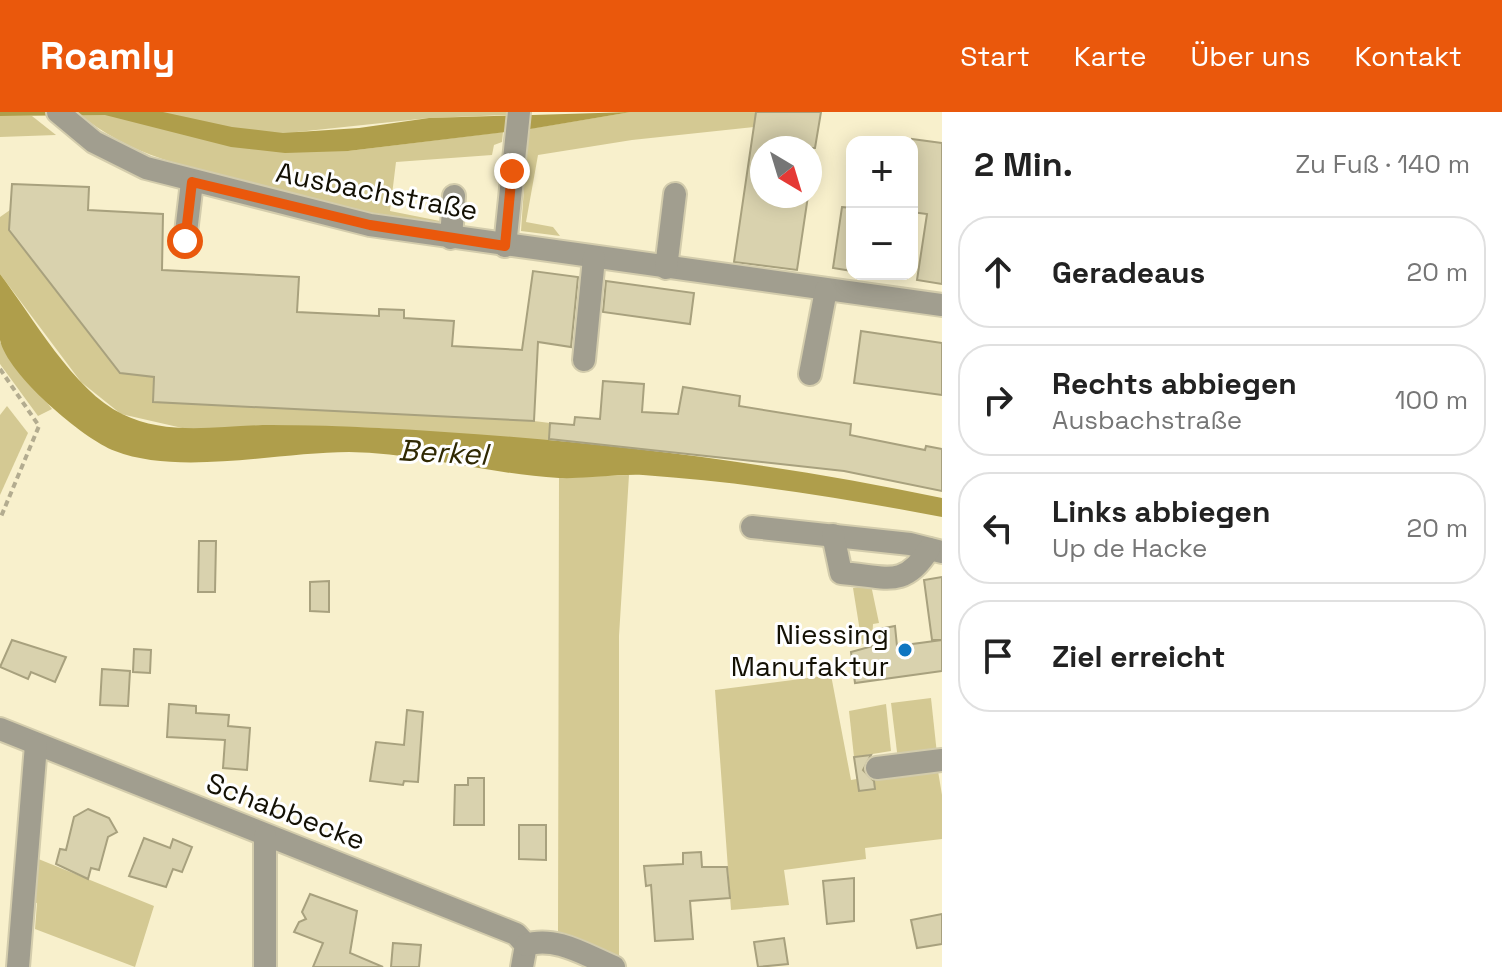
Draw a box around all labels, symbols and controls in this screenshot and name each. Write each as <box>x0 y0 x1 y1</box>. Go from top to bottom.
text: Roamly <box>40 32 175 80</box>
text: Start <box>960 38 1030 74</box>
text: Karte <box>1074 38 1146 74</box>
text: Über uns <box>1190 38 1311 74</box>
text: Kontakt <box>1355 38 1462 74</box>
north arrow <box>750 136 822 208</box>
map controls <box>846 136 918 280</box>
button: + <box>846 136 918 208</box>
text: 2 Min. <box>974 143 1073 186</box>
text: Zu Fuß · 140 m <box>1295 147 1470 181</box>
route end <box>494 153 530 189</box>
street label: Ausbachstraße <box>273 154 481 228</box>
button: − <box>846 208 918 280</box>
route start <box>167 223 203 259</box>
icon: ahead <box>976 250 1020 294</box>
text: Geradeaus <box>1052 253 1205 292</box>
text: 20 m <box>1407 255 1468 289</box>
text: Rechts abbiegen <box>1052 364 1297 403</box>
icon: right <box>976 378 1020 422</box>
text: 100 m <box>1395 383 1468 417</box>
text: Ausbachstraße <box>1052 403 1242 437</box>
water label: Berkel <box>397 430 492 474</box>
text: Links abbiegen <box>1052 492 1270 531</box>
icon: left <box>976 506 1020 550</box>
text: 20 m <box>1407 511 1468 545</box>
text: Up de Hacke <box>1052 531 1207 565</box>
place label: Niessing Manufaktur <box>731 616 889 684</box>
icon: arrive <box>976 634 1020 678</box>
text: Ziel erreicht <box>1052 637 1225 676</box>
marker: Niessing Manufaktur <box>896 641 914 659</box>
street label: Schabbecke <box>201 764 371 858</box>

